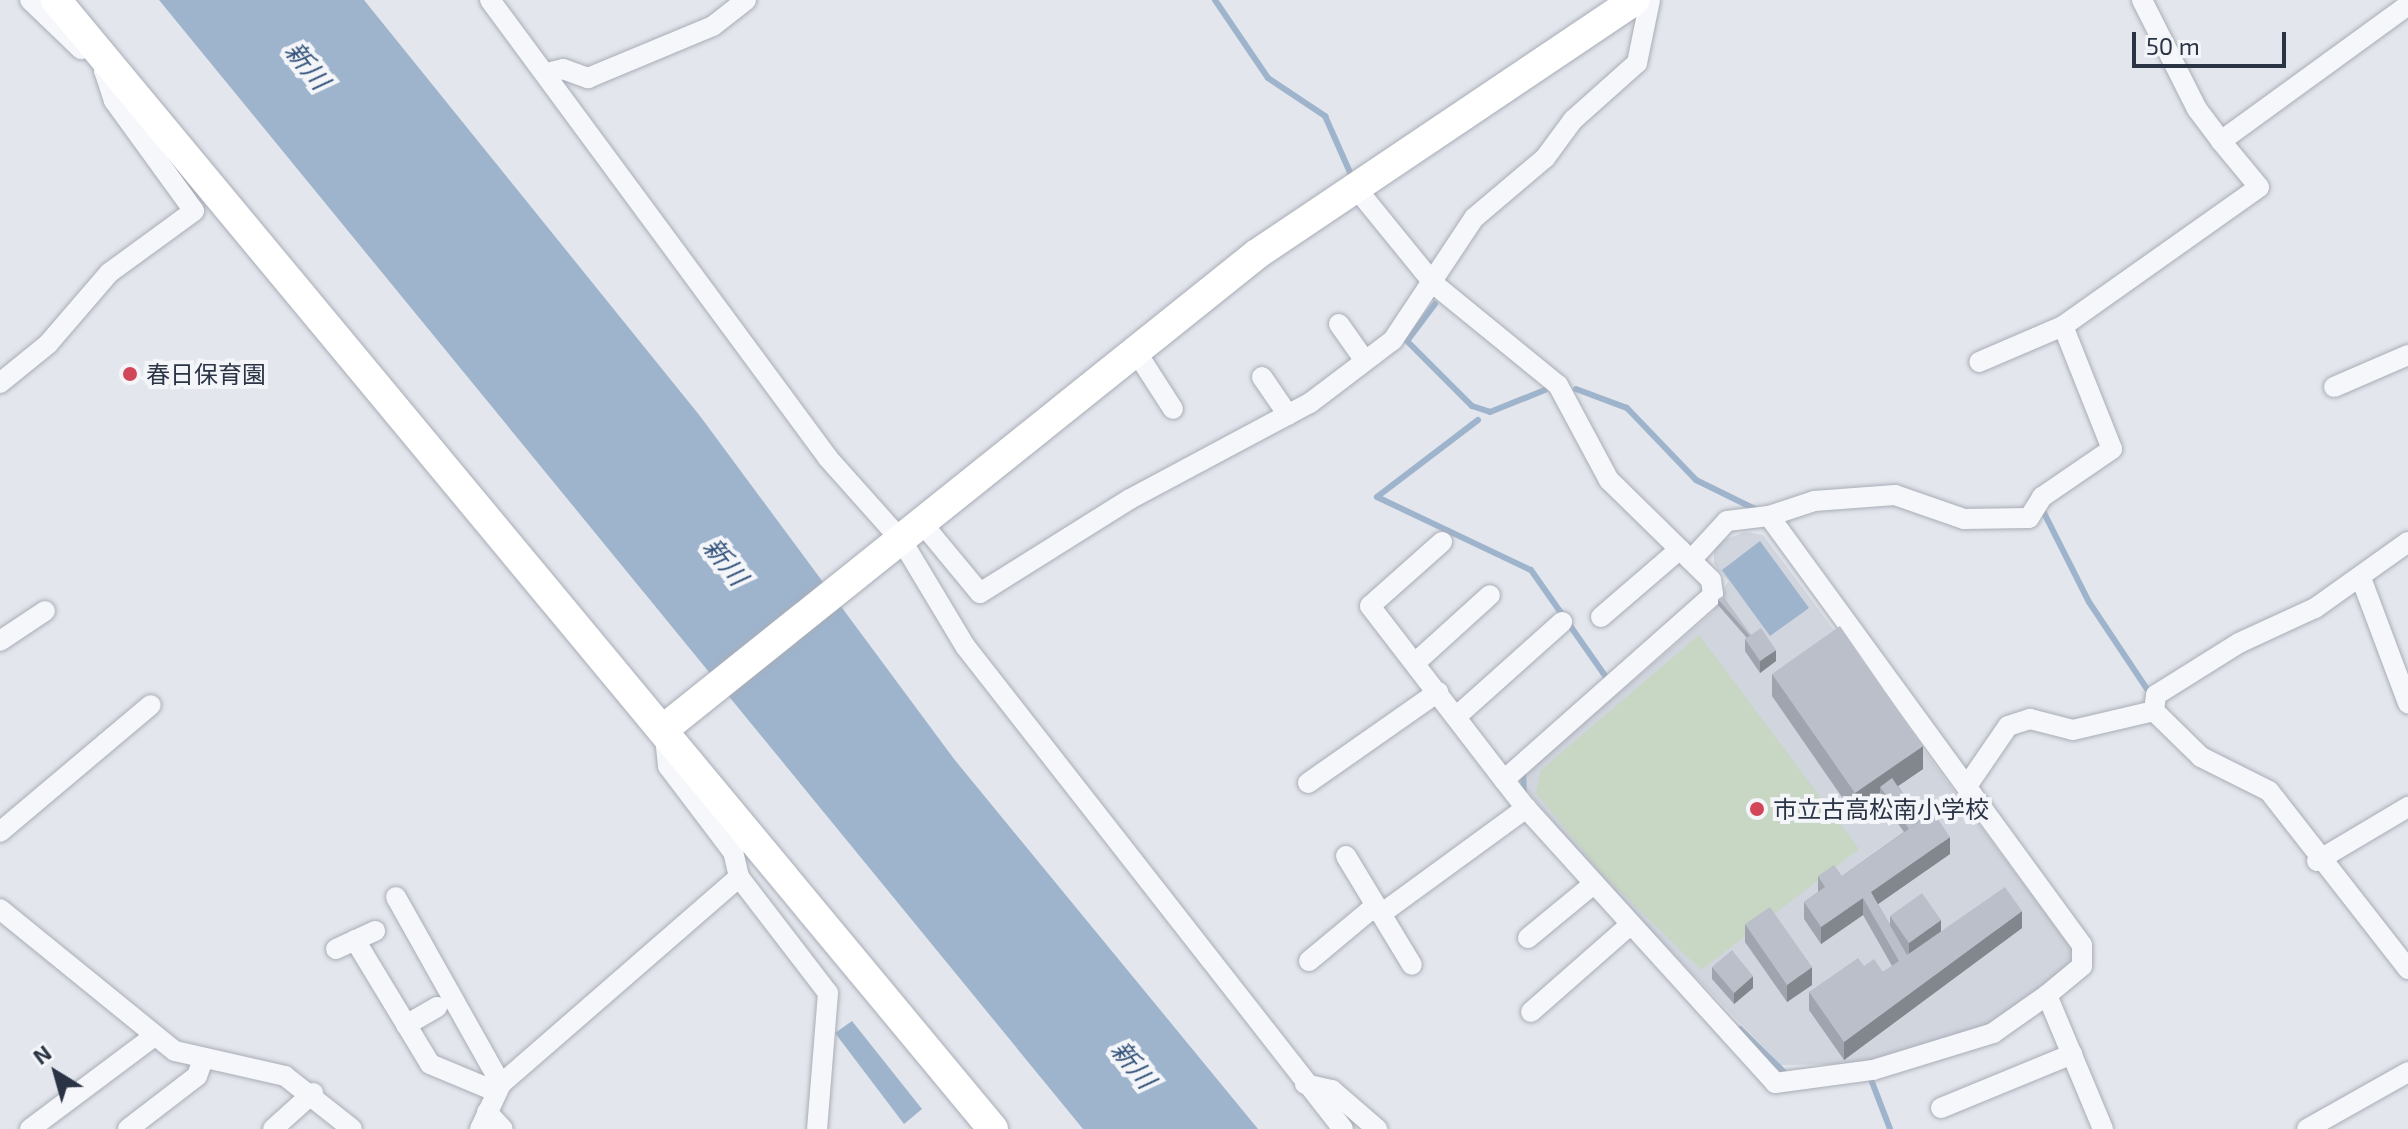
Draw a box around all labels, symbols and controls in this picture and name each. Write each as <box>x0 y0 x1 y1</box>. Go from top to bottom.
scale bar <box>2136 16 2290 66</box>
text: 50 m <box>2146 31 2200 60</box>
water label: 新川 <box>280 35 336 95</box>
place label: 春日保育園 <box>146 360 266 388</box>
marker: 春日保育園 <box>121 365 139 383</box>
water label: 新川 <box>698 531 754 591</box>
place label: 市立古高松南小学校 <box>1773 795 1989 823</box>
marker: 市立古高松南小学校 <box>1748 800 1766 818</box>
north arrow <box>16 1033 96 1113</box>
water label: 新川 <box>1106 1034 1162 1094</box>
text: N <box>27 1039 56 1069</box>

